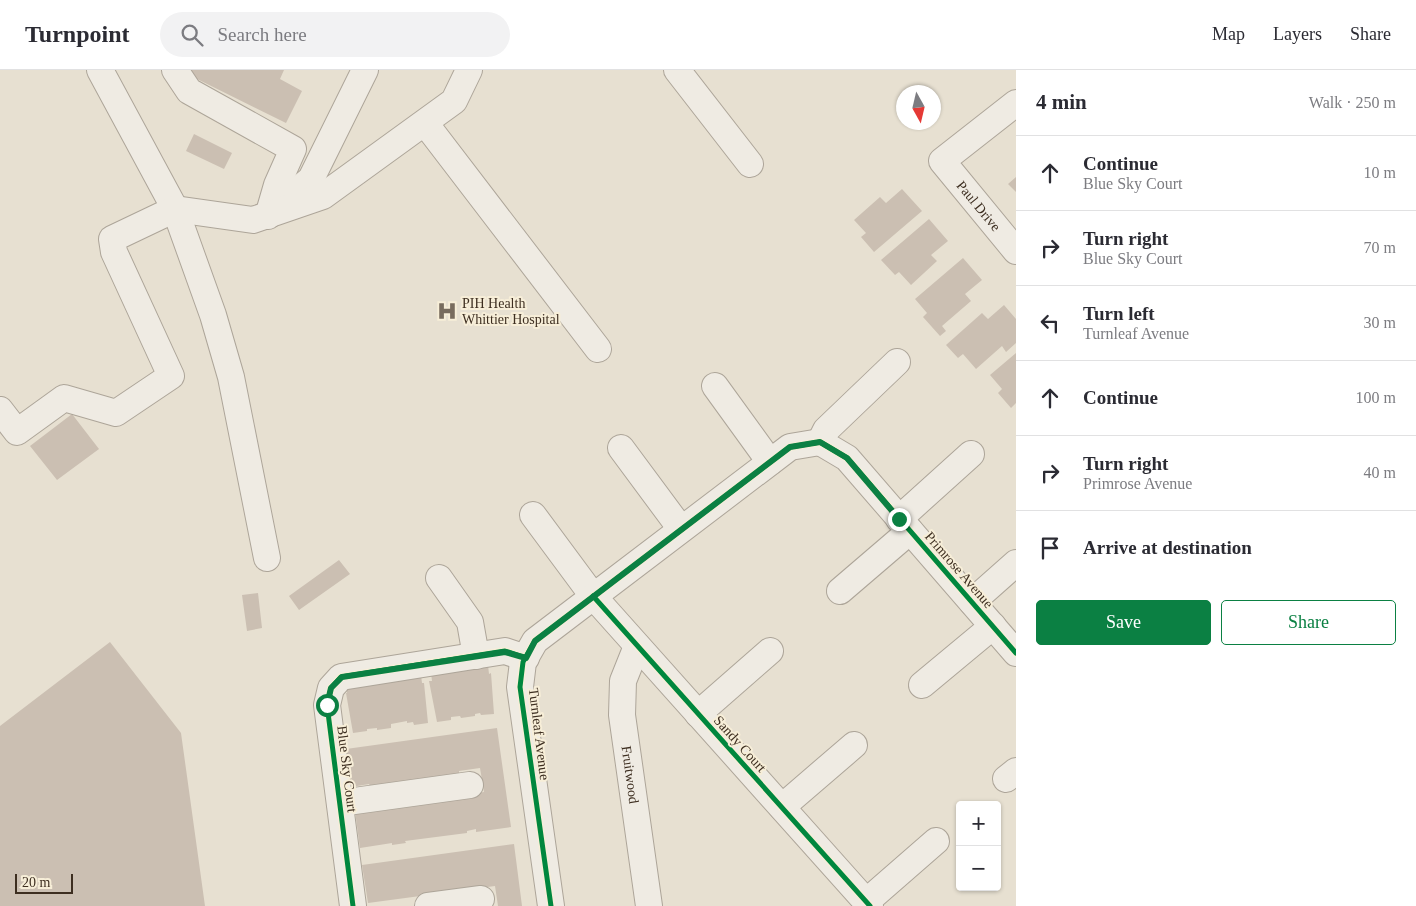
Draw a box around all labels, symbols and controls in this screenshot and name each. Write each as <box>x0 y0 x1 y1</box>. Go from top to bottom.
search box <box>160 12 510 57</box>
text: Turnpoint <box>25 21 130 47</box>
icon: search <box>178 21 206 49</box>
text: Search here <box>218 24 307 45</box>
text: Map <box>1212 24 1245 44</box>
text: Layers <box>1273 24 1322 44</box>
text: Share <box>1350 24 1391 44</box>
north arrow <box>896 85 941 130</box>
text: 4 min <box>1036 90 1087 114</box>
text: Walk · 250 m <box>1309 94 1396 111</box>
text: Continue <box>1083 153 1158 174</box>
icon: ahead <box>1036 159 1064 187</box>
text: 10 m <box>1364 164 1396 181</box>
text: Blue Sky Court <box>1083 175 1183 192</box>
street label: Paul Drive <box>954 178 1004 234</box>
text: Turn right <box>1083 228 1168 249</box>
icon: right <box>1036 234 1064 262</box>
text: 70 m <box>1364 239 1396 256</box>
text: Blue Sky Court <box>1083 250 1183 267</box>
place label: PIH Health Whittier Hospital <box>462 296 560 327</box>
hospital icon: PIH Health Whittier Hospital <box>436 300 458 322</box>
text: Turn left <box>1083 303 1155 324</box>
icon: left <box>1036 309 1064 337</box>
text: 30 m <box>1364 314 1396 331</box>
text: Turnleaf Avenue <box>1083 325 1189 342</box>
icon: ahead <box>1036 384 1064 412</box>
text: Continue <box>1083 387 1158 408</box>
text: 100 m <box>1356 389 1396 406</box>
text: Turn right <box>1083 453 1168 474</box>
icon: right <box>1036 459 1064 487</box>
text: 40 m <box>1364 464 1396 481</box>
text: Primrose Avenue <box>1083 475 1192 492</box>
route end <box>888 508 911 531</box>
street label: Primrose Avenue <box>922 529 996 611</box>
icon: arrive <box>1036 534 1064 562</box>
text: Arrive at destination <box>1083 537 1252 558</box>
button: Save <box>1036 600 1211 645</box>
button: Share <box>1221 600 1396 645</box>
street label: Turnleaf Avenue <box>526 687 552 781</box>
route start <box>316 694 339 717</box>
street label: Sandy Court <box>711 713 769 775</box>
street label: Blue Sky Court <box>334 725 360 813</box>
street label: Fruitwood <box>619 745 642 805</box>
map controls <box>956 801 1001 891</box>
button: + <box>956 801 1001 846</box>
button: − <box>956 846 1001 891</box>
scale bar <box>15 871 72 894</box>
text: 20 m <box>22 875 50 890</box>

